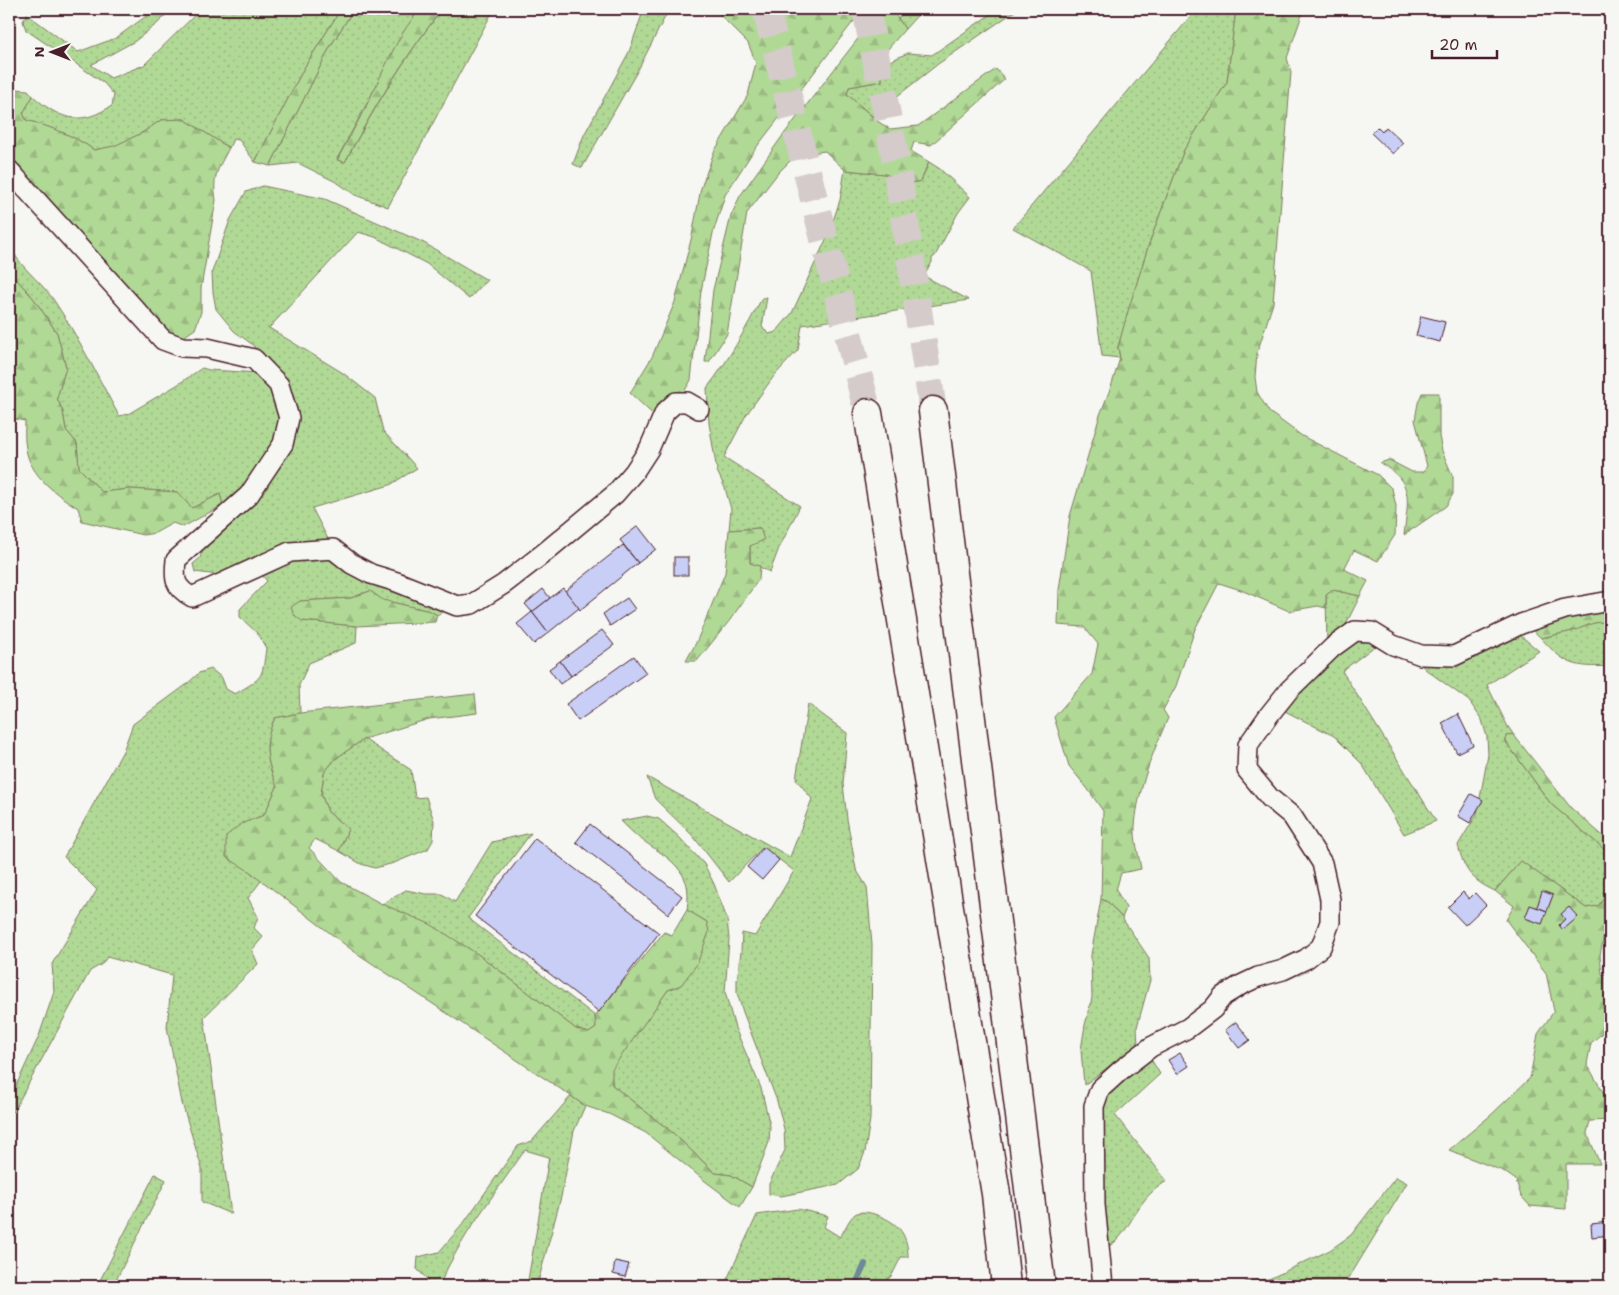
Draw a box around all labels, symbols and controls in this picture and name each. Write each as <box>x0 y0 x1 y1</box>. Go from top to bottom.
north arrow <box>28 28 78 78</box>
scale bar <box>1432 28 1496 60</box>
text: 20 m <box>1439 35 1478 55</box>
text: N <box>30 46 48 58</box>

